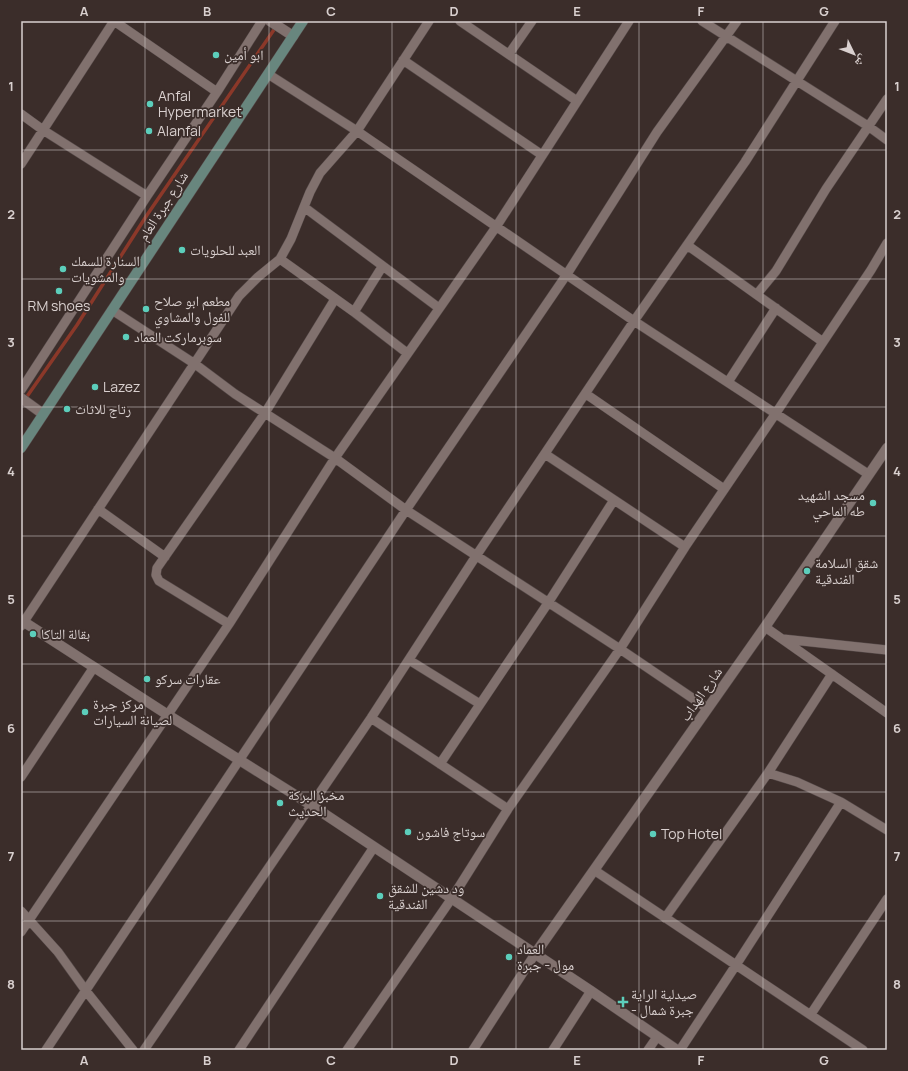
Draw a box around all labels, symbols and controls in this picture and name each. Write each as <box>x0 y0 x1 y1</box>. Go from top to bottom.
text: A <box>80 2 89 20</box>
text: B <box>203 2 211 20</box>
text: C <box>326 2 336 20</box>
text: D <box>449 2 459 20</box>
text: E <box>573 2 581 20</box>
text: F <box>698 2 705 20</box>
text: G <box>819 2 829 20</box>
north arrow <box>834 34 874 74</box>
place label: ابو أمين <box>224 45 263 64</box>
marker: ابو أمين <box>211 50 221 60</box>
text: ش <box>851 51 871 71</box>
text: 1 <box>8 77 14 95</box>
text: 1 <box>894 77 900 95</box>
place label: Anfal Hypermarket <box>158 86 242 121</box>
marker: Anfal Hypermarket <box>145 99 155 109</box>
place label: Alanfal <box>157 121 201 140</box>
marker: Alanfal <box>144 126 154 136</box>
street label: شارع جبرة العام <box>133 167 193 245</box>
text: 2 <box>7 205 15 223</box>
text: 2 <box>893 205 901 223</box>
place label: العبد للحلويات <box>190 240 260 259</box>
marker: العبد للحلويات <box>177 245 187 255</box>
place label: السنارة للسمك والمشويات <box>71 251 140 286</box>
marker: السنارة للسمك والمشويات <box>58 264 68 274</box>
marker: RM shoes <box>54 286 64 296</box>
place label: مطعم ابو صلاح للفول والمشاوي <box>154 291 230 329</box>
place label: RM shoes <box>28 296 90 315</box>
marker: مطعم ابو صلاح للفول والمشاوي <box>141 304 151 314</box>
place label: سوبرماركت العماد <box>134 327 222 346</box>
marker: سوبرماركت العماد <box>121 332 131 342</box>
text: 3 <box>7 333 15 351</box>
text: 3 <box>893 333 901 351</box>
place label: Lazez <box>103 377 140 396</box>
marker: Lazez <box>90 382 100 392</box>
place label: رتاج للاثاث <box>75 399 131 419</box>
marker: رتاج للاثاث <box>62 404 72 414</box>
text: 4 <box>7 462 15 480</box>
text: 4 <box>893 462 901 480</box>
place label: مسجد الشهيد طه الماحي <box>798 485 865 523</box>
marker: مسجد الشهيد طه الماحي <box>868 498 878 508</box>
place label: شقق السلامة الفندقية <box>815 553 878 588</box>
marker: شقق السلامة الفندقية <box>802 566 812 576</box>
text: 5 <box>7 590 15 608</box>
text: 5 <box>893 590 901 608</box>
place label: بقالة التاكا <box>41 624 90 643</box>
marker: بقالة التاكا <box>28 629 38 639</box>
street label: شارع الهداب <box>675 663 727 725</box>
place label: عقارات سركو <box>155 669 221 688</box>
marker: عقارات سركو <box>142 674 152 684</box>
place label: مركز جبرة لصيانة السيارات <box>93 694 172 729</box>
marker: مركز جبرة لصيانة السيارات <box>80 707 90 717</box>
text: 6 <box>7 719 15 737</box>
text: 6 <box>893 719 901 737</box>
place label: مخبز البركة الحديث <box>288 785 344 820</box>
marker: مخبز البركة الحديث <box>275 798 285 808</box>
place label: سوتاج فاشون <box>416 822 485 842</box>
place label: Top Hotel <box>661 824 722 843</box>
marker: سوتاج فاشون <box>403 827 413 837</box>
marker: Top Hotel <box>648 829 658 839</box>
text: 7 <box>8 847 15 865</box>
text: 7 <box>894 847 901 865</box>
place label: ود دشين للشقق الفندقية <box>388 878 464 913</box>
marker: ود دشين للشقق الفندقية <box>375 891 385 901</box>
place label: العماد مول - جبرة <box>517 939 574 974</box>
marker: العماد مول - جبرة <box>504 952 514 962</box>
text: 8 <box>7 975 15 993</box>
text: 8 <box>893 975 901 993</box>
place label: صيدلية الراية - جبرة شمال <box>631 984 697 1019</box>
marker: صيدلية الراية - جبرة شمال <box>618 997 628 1007</box>
text: A <box>80 1051 89 1069</box>
text: B <box>203 1051 211 1069</box>
text: C <box>326 1051 336 1069</box>
text: D <box>449 1051 459 1069</box>
text: E <box>573 1051 581 1069</box>
text: F <box>698 1051 705 1069</box>
text: G <box>819 1051 829 1069</box>

